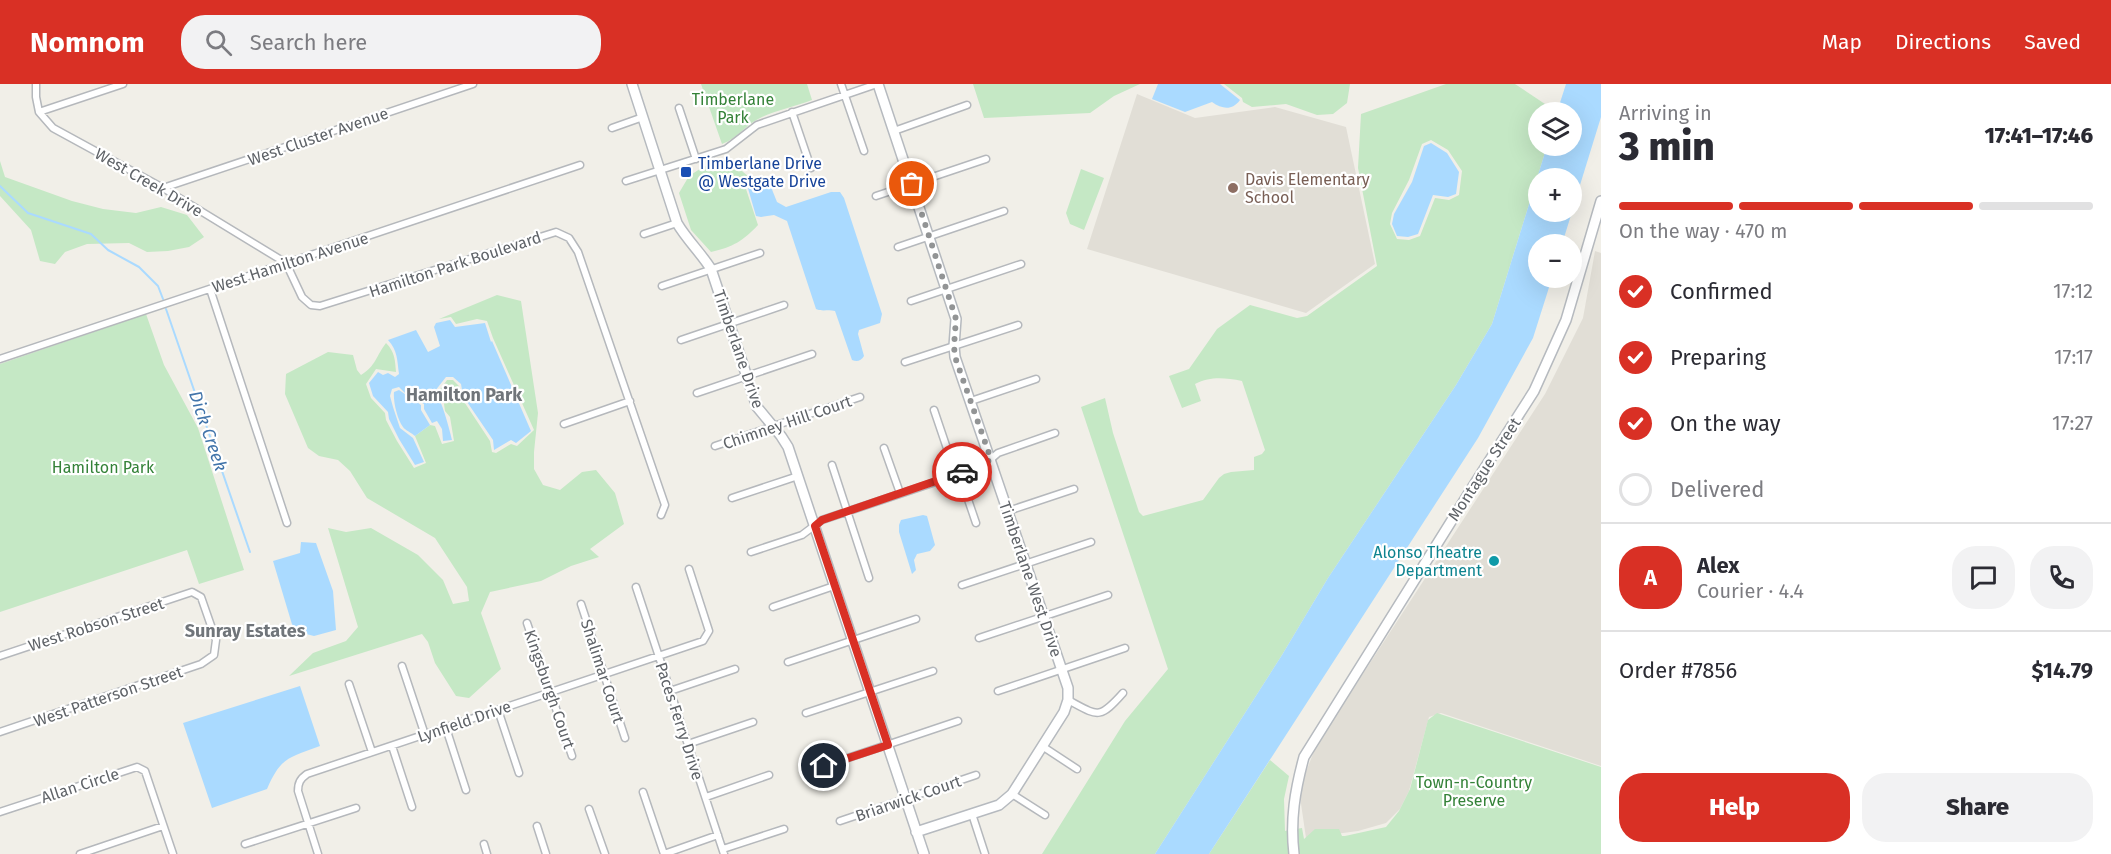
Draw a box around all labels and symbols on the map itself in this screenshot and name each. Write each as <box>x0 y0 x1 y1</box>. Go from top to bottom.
park label: Timberlane Park <box>692 90 774 127</box>
street label: West Cluster Avenue <box>245 104 391 169</box>
street label: West Creek Drive <box>92 144 206 221</box>
place label: Timberlane Drive @ Westgate Drive <box>698 154 826 191</box>
pin <box>886 158 937 209</box>
marker: Timberlane Drive @ Westgate Drive <box>679 165 693 179</box>
place label: Davis Elementary School <box>1245 170 1370 207</box>
marker: Davis Elementary School <box>1226 181 1240 195</box>
street label: West Hamilton Avenue <box>210 228 371 297</box>
street label: Hamilton Park Boulevard <box>367 228 544 301</box>
street label: Timberlane Drive <box>709 287 768 411</box>
district label: Hamilton Park <box>406 384 523 406</box>
water label: Dick Creek <box>184 388 232 474</box>
street label: Chimney Hill Court <box>720 391 854 453</box>
street label: Montague Street <box>1444 414 1525 524</box>
courier <box>932 442 992 502</box>
park label: Hamilton Park <box>52 458 155 477</box>
street label: Timberlane West Drive <box>995 499 1066 659</box>
place label: Alonso Theatre Department <box>1373 543 1482 580</box>
marker: Alonso Theatre Department <box>1487 554 1501 568</box>
street label: West Robson Street <box>26 594 167 655</box>
street label: Shalimar Court <box>577 617 628 726</box>
district label: Sunray Estates <box>185 620 306 642</box>
street label: Kingsburgh Court <box>520 627 579 752</box>
street label: Paces Ferry Drive <box>652 660 708 783</box>
street label: West Patterson Street <box>31 662 185 731</box>
street label: Lynfield Drive <box>415 697 514 746</box>
pin <box>798 740 849 791</box>
street label: Allan Circle <box>39 764 122 807</box>
street label: Briarwick Court <box>853 771 964 825</box>
park label: Town-n-Country Preserve <box>1416 773 1532 810</box>

